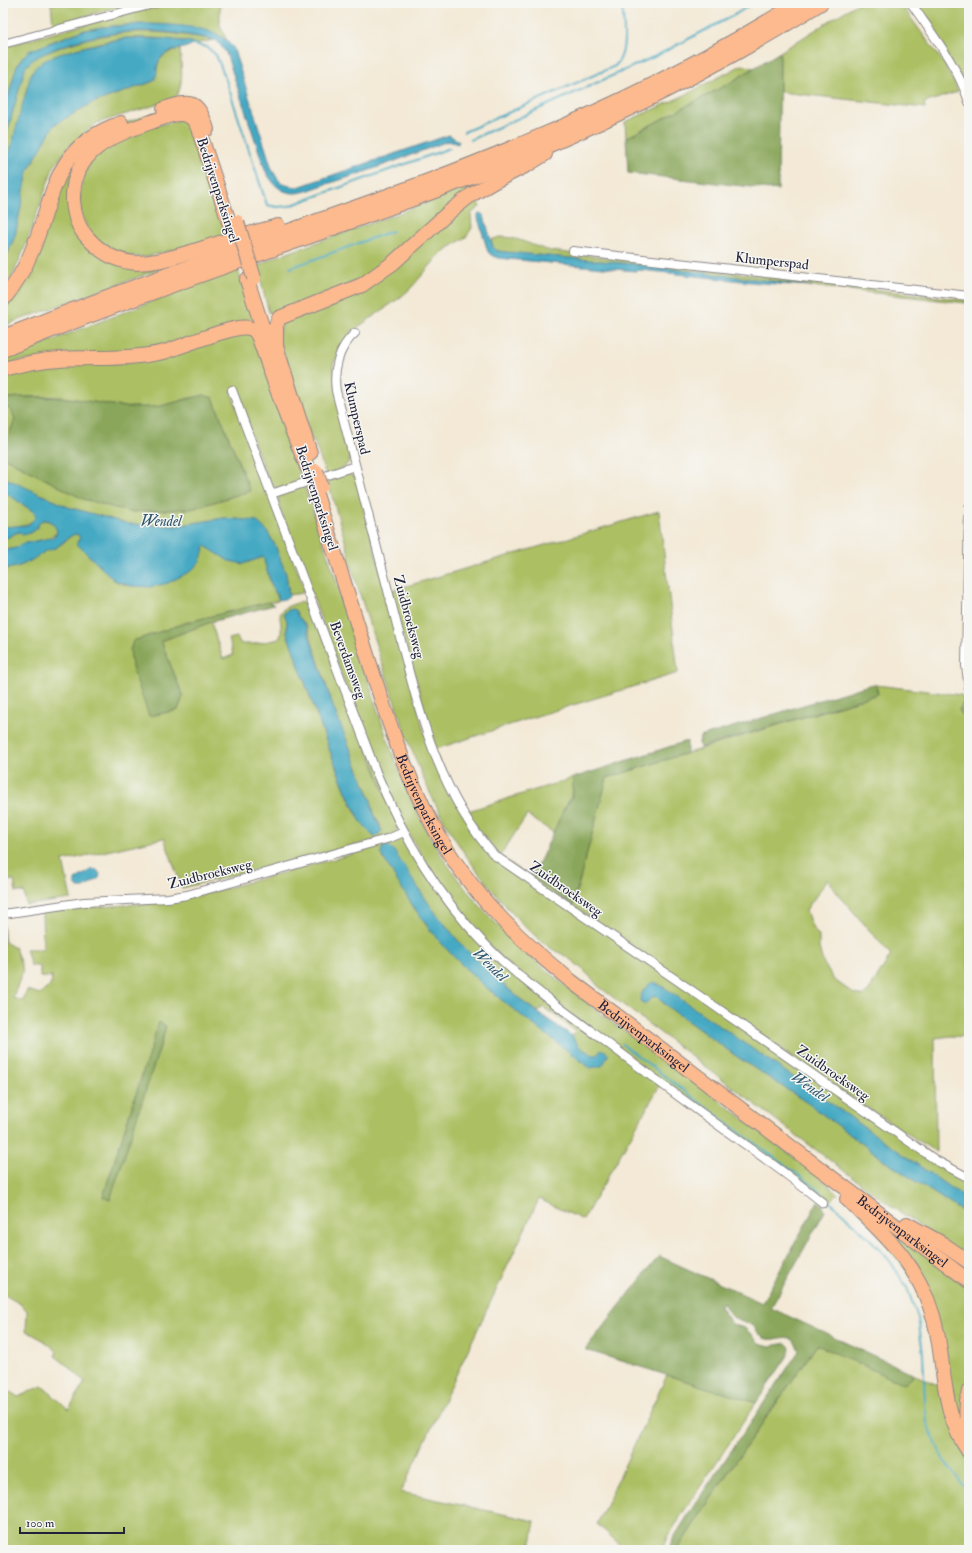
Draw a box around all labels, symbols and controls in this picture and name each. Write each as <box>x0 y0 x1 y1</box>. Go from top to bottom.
street label: Bedrijvenparksingel <box>192 135 243 245</box>
street label: Klumperspad <box>734 249 810 274</box>
street label: Klumperspad <box>339 380 374 456</box>
street label: Bedrijvenparksingel <box>291 443 342 553</box>
water label: Wendel <box>140 512 183 531</box>
street label: Zuidbroeksweg <box>390 573 429 662</box>
street label: Beverdamsweg <box>326 619 370 702</box>
street label: Bedrijvenparksingel <box>393 751 456 858</box>
street label: Zuidbroeksweg <box>166 855 255 893</box>
street label: Zuidbroeksweg <box>526 858 607 921</box>
water label: Wendel <box>469 944 512 987</box>
street label: Bedrijvenparksingel <box>595 996 693 1076</box>
street label: Zuidbroeksweg <box>793 1042 874 1105</box>
water label: Wendel <box>788 1067 833 1107</box>
street label: Bedrijvenparksingel <box>854 1191 952 1271</box>
scale bar <box>20 1509 124 1535</box>
text: 100 m <box>26 1516 55 1531</box>

